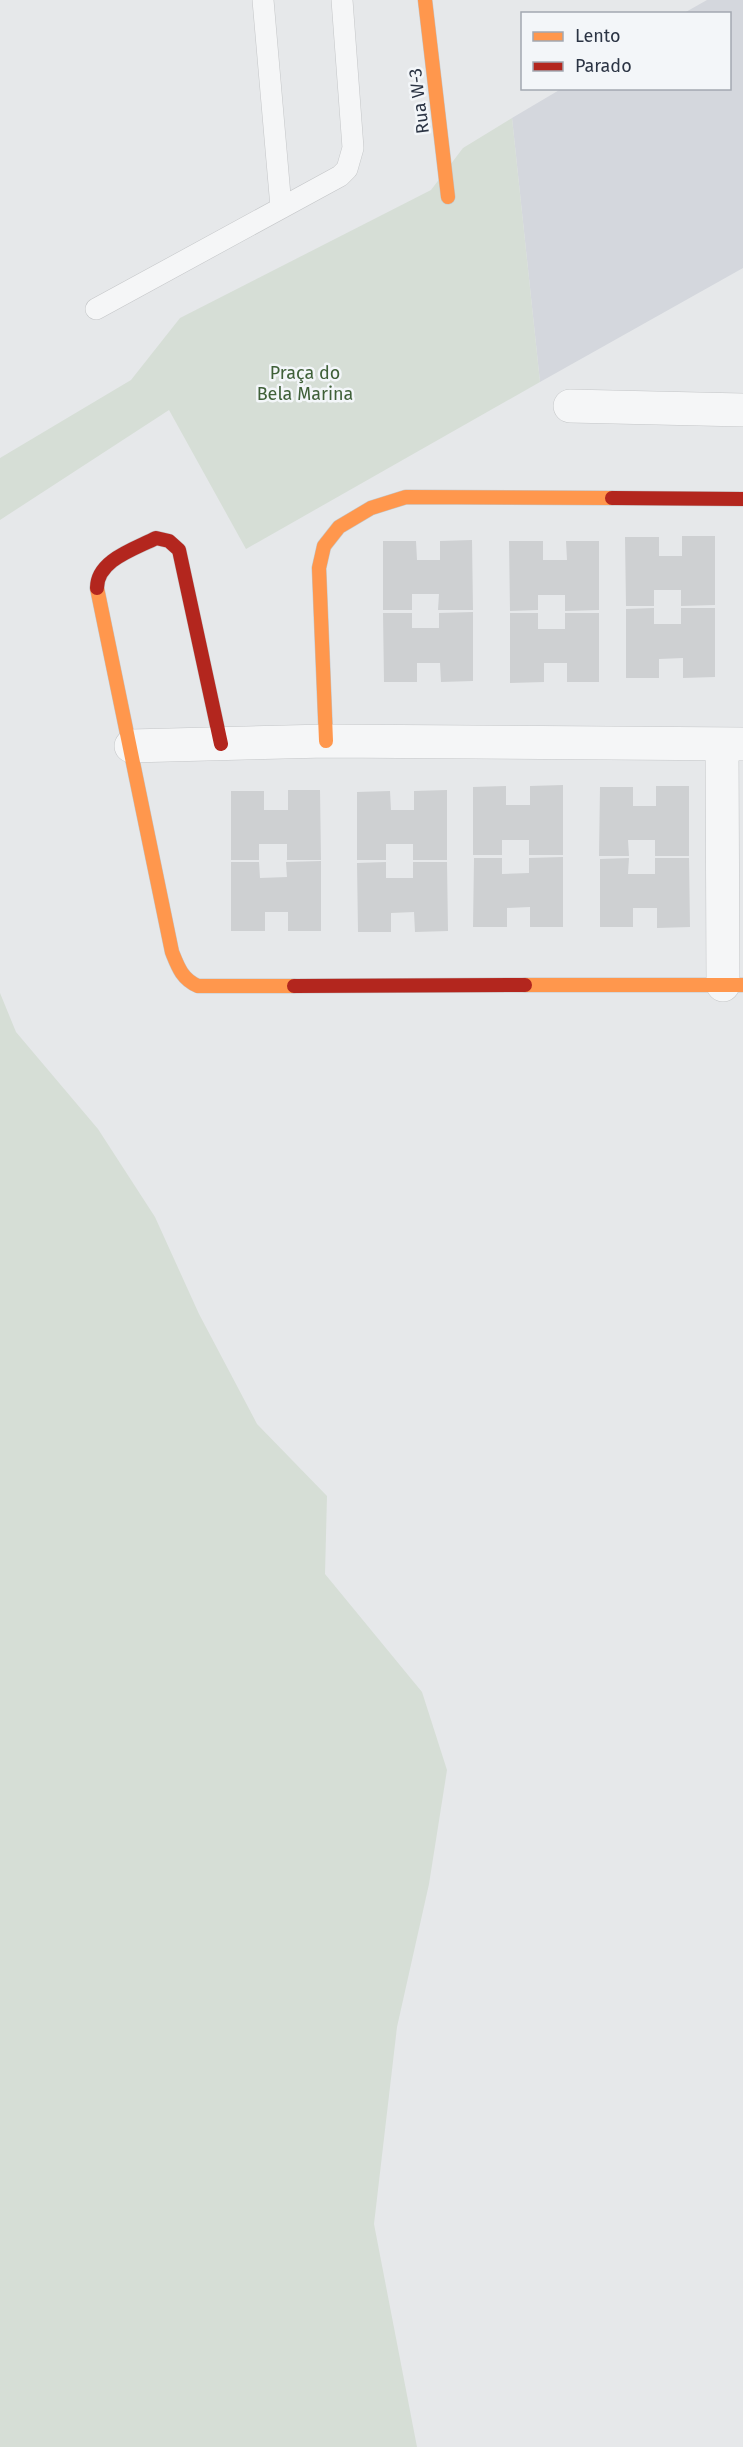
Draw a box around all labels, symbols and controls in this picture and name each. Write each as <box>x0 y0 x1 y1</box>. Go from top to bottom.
legend <box>521 12 731 90</box>
text: Lento <box>575 25 621 47</box>
text: Parado <box>575 55 632 77</box>
street label: Rua W-3 <box>404 67 434 135</box>
park label: Praça do Bela Marina <box>257 362 353 405</box>

